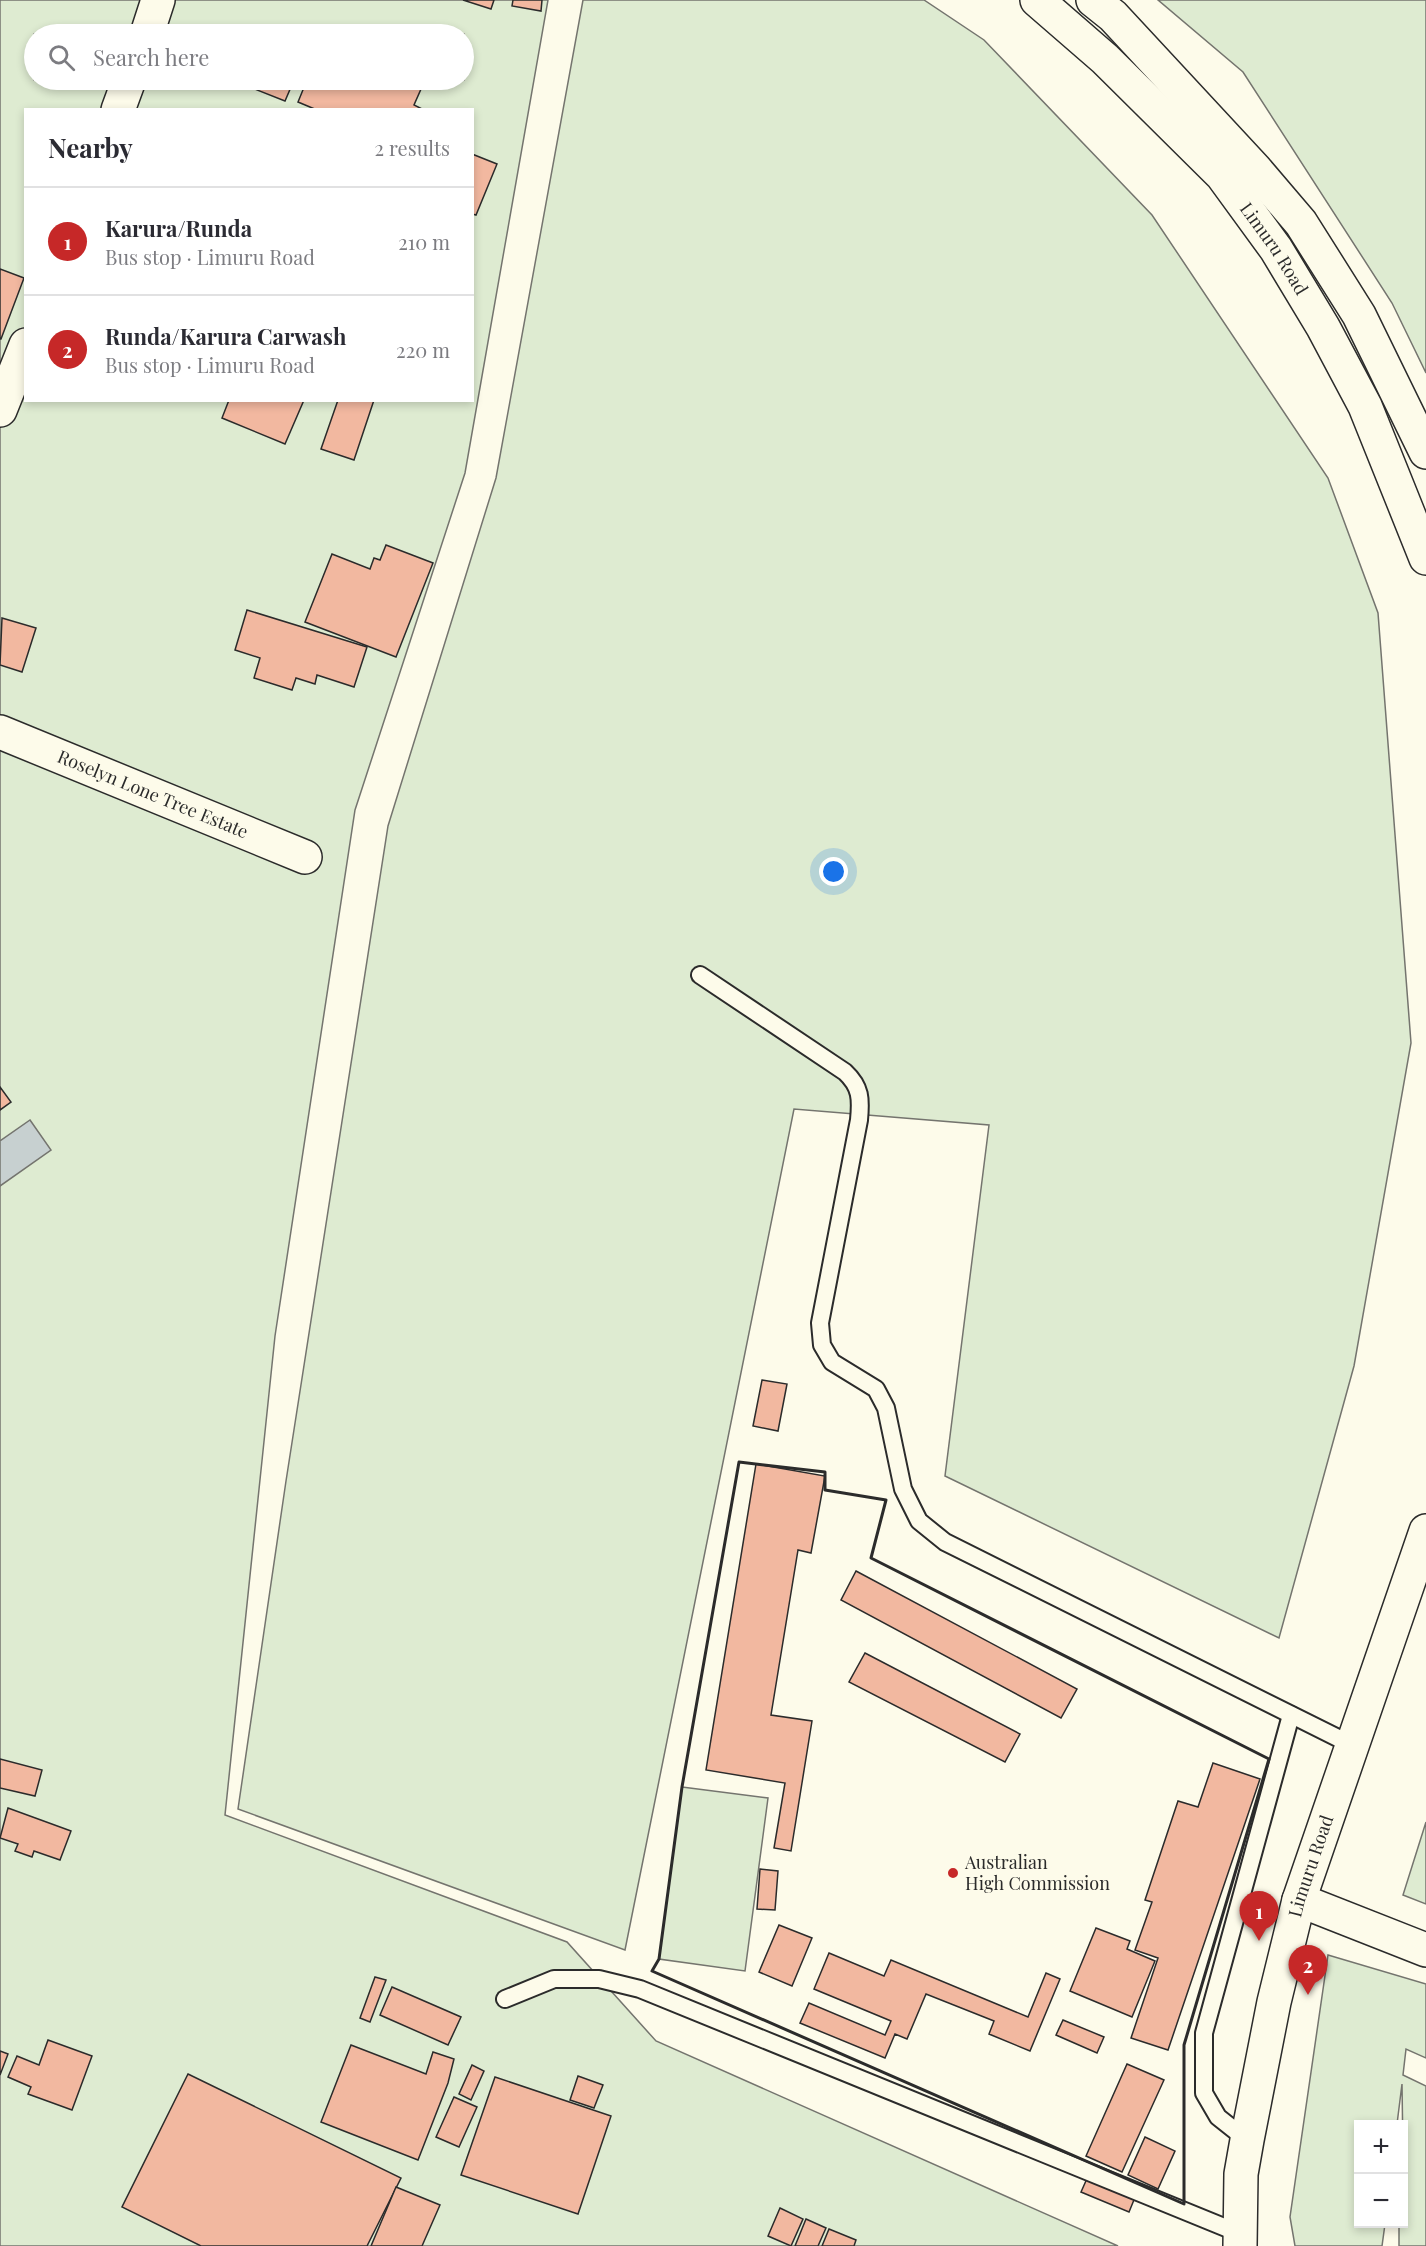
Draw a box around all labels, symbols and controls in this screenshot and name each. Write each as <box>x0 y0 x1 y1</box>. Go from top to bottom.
search box <box>24 24 474 90</box>
icon: search <box>45 41 78 74</box>
text: Search here <box>93 42 209 72</box>
text: Nearby <box>48 130 133 165</box>
text: 2 results <box>375 134 450 161</box>
street label: Limuru Road <box>1235 197 1314 299</box>
text: Karura/Runda <box>105 213 252 243</box>
text: 1 <box>64 228 71 255</box>
text: 210 m <box>398 228 450 255</box>
text: Bus stop · Limuru Road <box>105 243 315 270</box>
text: Runda/Karura Carwash <box>105 321 346 351</box>
text: 2 <box>62 336 73 363</box>
text: 220 m <box>396 336 450 363</box>
text: Bus stop · Limuru Road <box>105 351 315 378</box>
street label: Roselyn Lone Tree Estate <box>54 744 252 843</box>
your location <box>819 857 848 886</box>
street label: Limuru Road <box>1282 1811 1339 1919</box>
place label: Australian High Commission <box>964 1850 1110 1895</box>
marker: Australian High Commission <box>946 1866 960 1880</box>
pin: 1 <box>1240 1892 1278 1941</box>
pin: 2 <box>1288 1946 1328 1995</box>
map controls <box>1354 2120 1408 2228</box>
button: + <box>1354 2120 1408 2174</box>
button: − <box>1354 2174 1408 2228</box>

